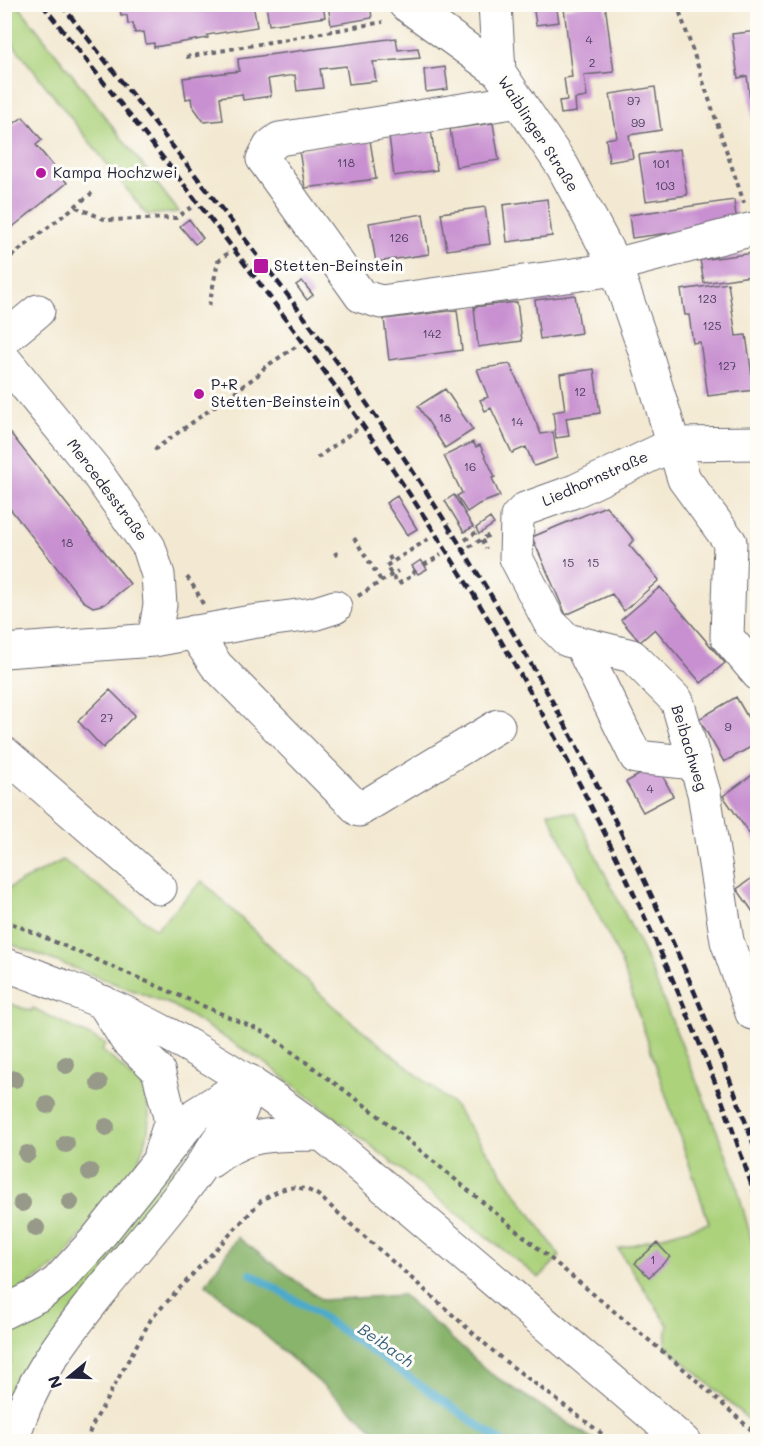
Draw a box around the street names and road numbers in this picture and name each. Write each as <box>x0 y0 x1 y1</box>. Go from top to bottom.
street label: Waiblinger Straße <box>494 72 584 195</box>
street label: Mercedesstraße <box>63 434 153 544</box>
street label: Liedhornstraße <box>538 446 651 510</box>
street label: Beibachweg <box>667 702 713 793</box>

